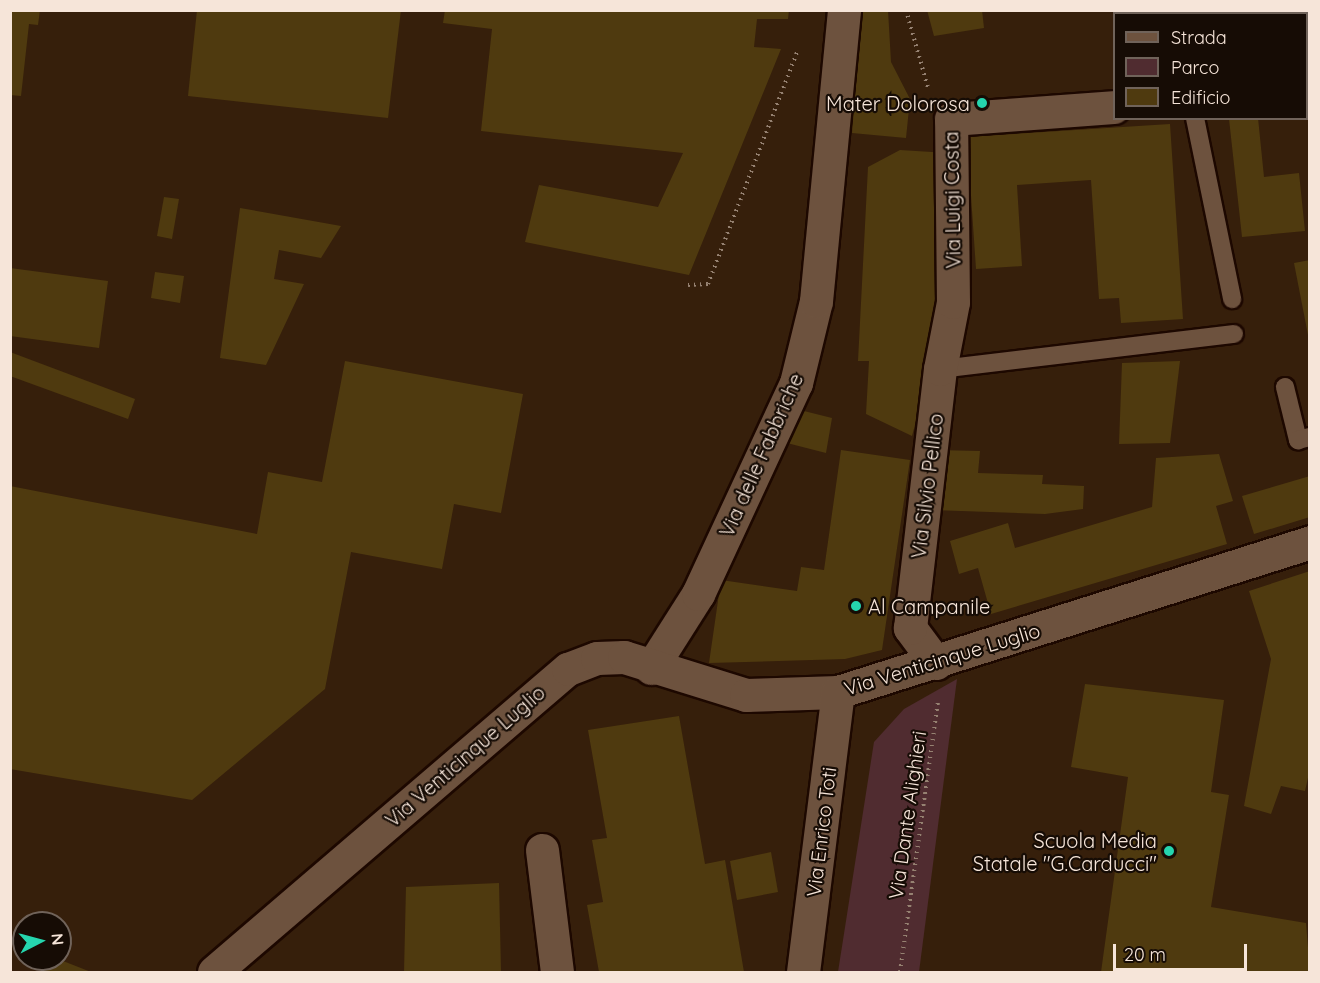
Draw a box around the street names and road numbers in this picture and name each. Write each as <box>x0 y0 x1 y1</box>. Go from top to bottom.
street label: Via Luigi Costa <box>939 131 965 269</box>
street label: Via delle Fabbriche <box>714 369 808 541</box>
street label: Via Silvio Pellico <box>906 412 948 560</box>
street label: Via Venticinque Luglio <box>841 618 1043 700</box>
street label: Via Venticinque Luglio <box>380 680 550 832</box>
street label: Via Dante Alighieri <box>883 729 931 901</box>
street label: Via Enrico Toti <box>801 766 841 898</box>

